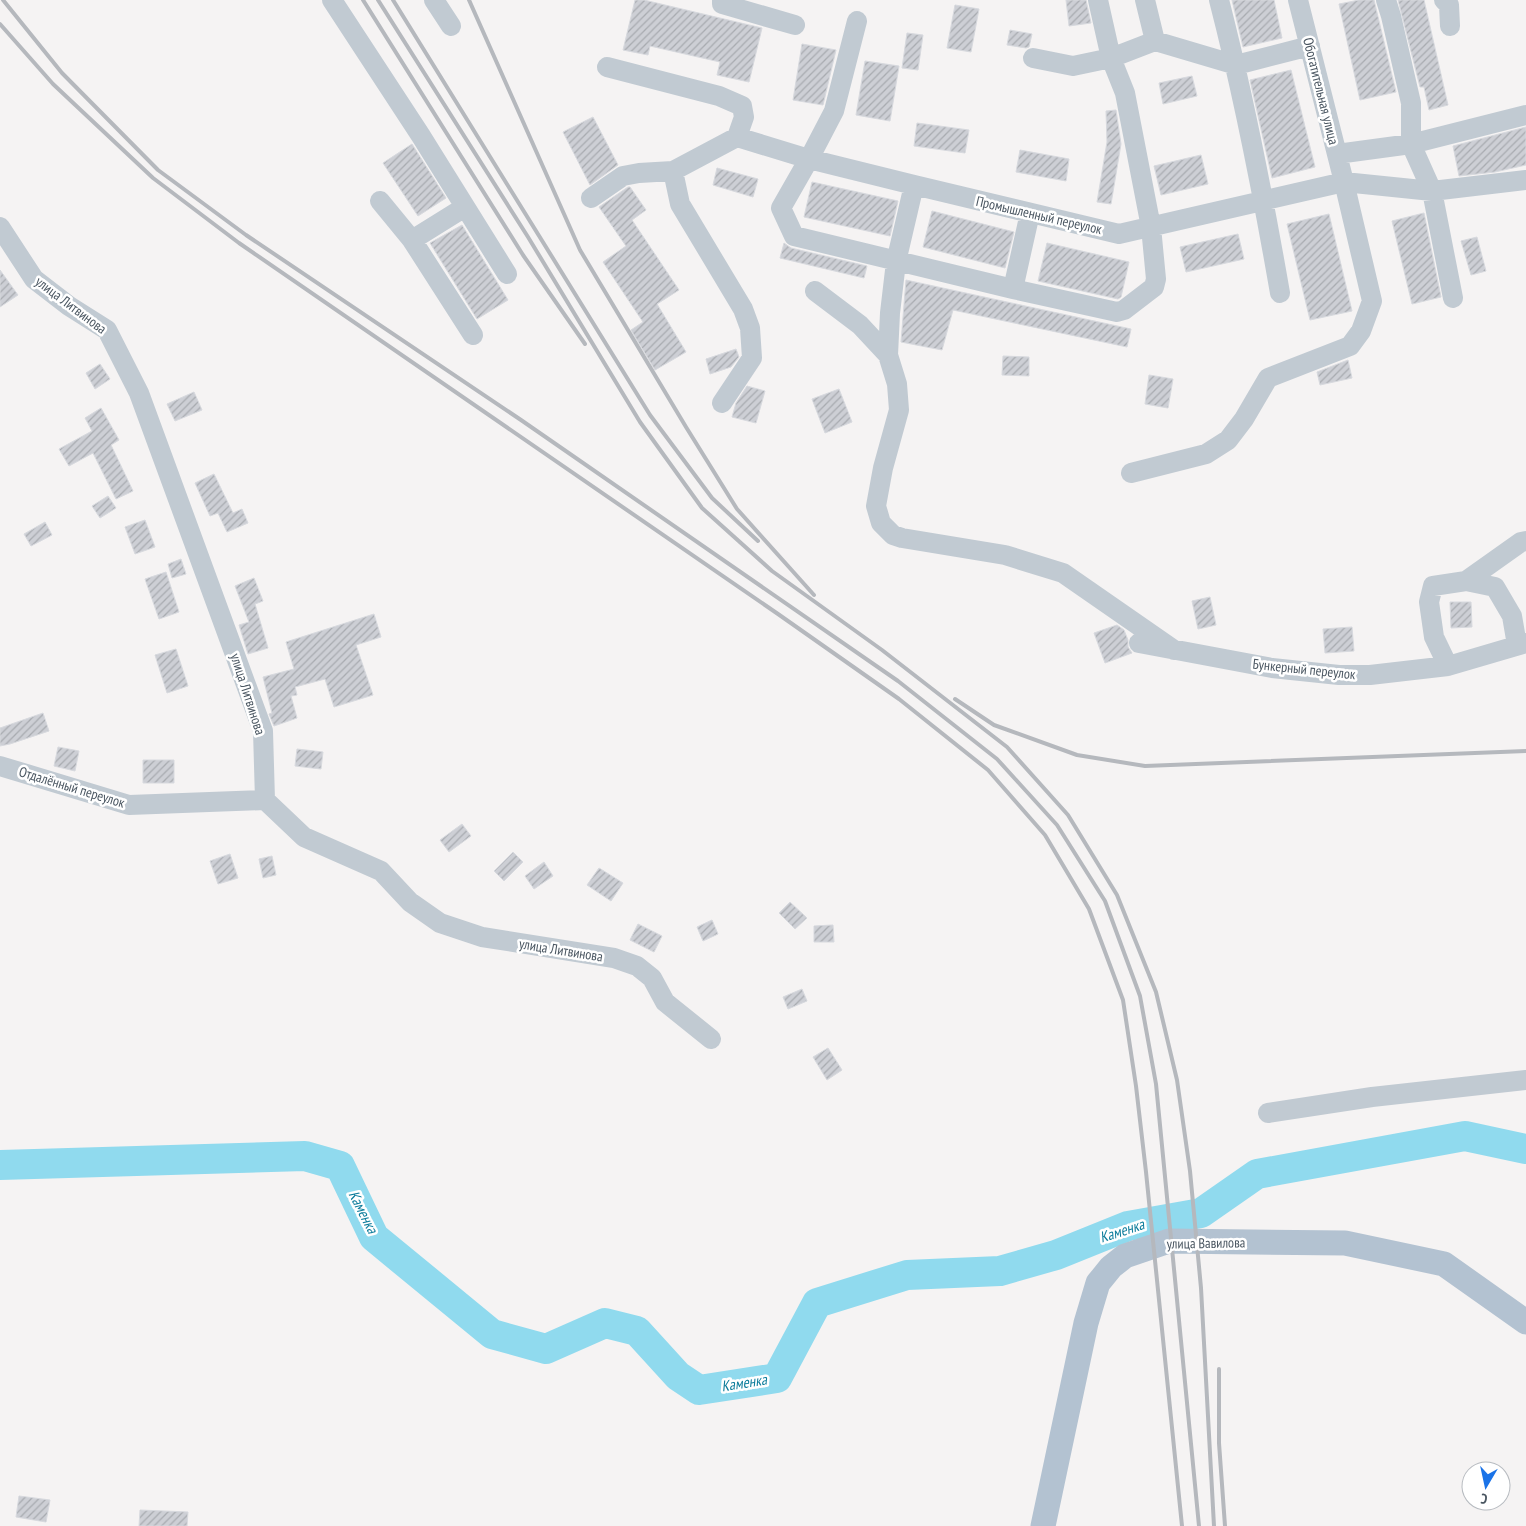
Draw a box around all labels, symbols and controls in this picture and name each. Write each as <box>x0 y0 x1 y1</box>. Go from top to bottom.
street label: Обогатительная улица <box>1299 36 1343 146</box>
street label: Промышленный переулок <box>974 192 1104 238</box>
street label: улица Литвинова <box>32 272 110 338</box>
street label: улица Литвинова <box>226 651 270 737</box>
street label: Бункерный переулок <box>1252 655 1357 683</box>
street label: Отдалённый переулок <box>17 762 128 812</box>
street label: улица Литвинова <box>518 935 604 965</box>
water label: Каменка <box>345 1187 383 1237</box>
water label: Каменка <box>1097 1214 1147 1247</box>
street label: улица Вавилова <box>1167 1233 1245 1253</box>
water label: Каменка <box>720 1369 769 1395</box>
north arrow <box>1461 1461 1511 1511</box>
text: С <box>1479 1489 1489 1508</box>

